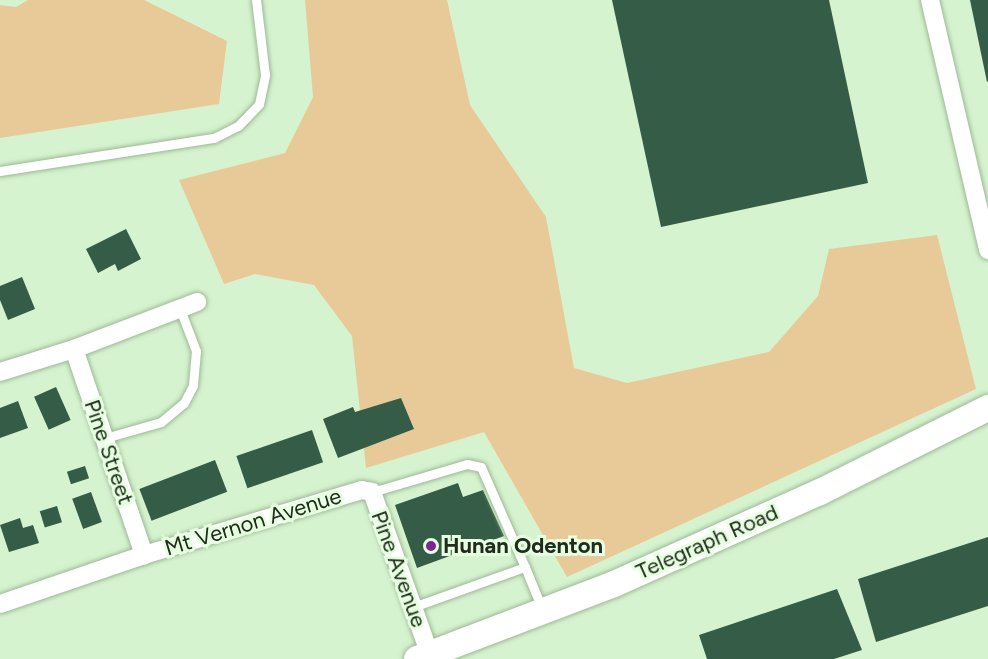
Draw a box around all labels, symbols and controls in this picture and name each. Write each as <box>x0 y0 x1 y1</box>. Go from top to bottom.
street label: Pine Street <box>79 396 139 508</box>
street label: Mt Vernon Avenue <box>161 483 345 561</box>
street label: Telegraph Road <box>632 499 782 585</box>
street label: Pine Avenue <box>366 507 432 631</box>
place label: Hunan Odenton <box>443 533 603 559</box>
marker: Hunan Odenton <box>424 539 438 553</box>

